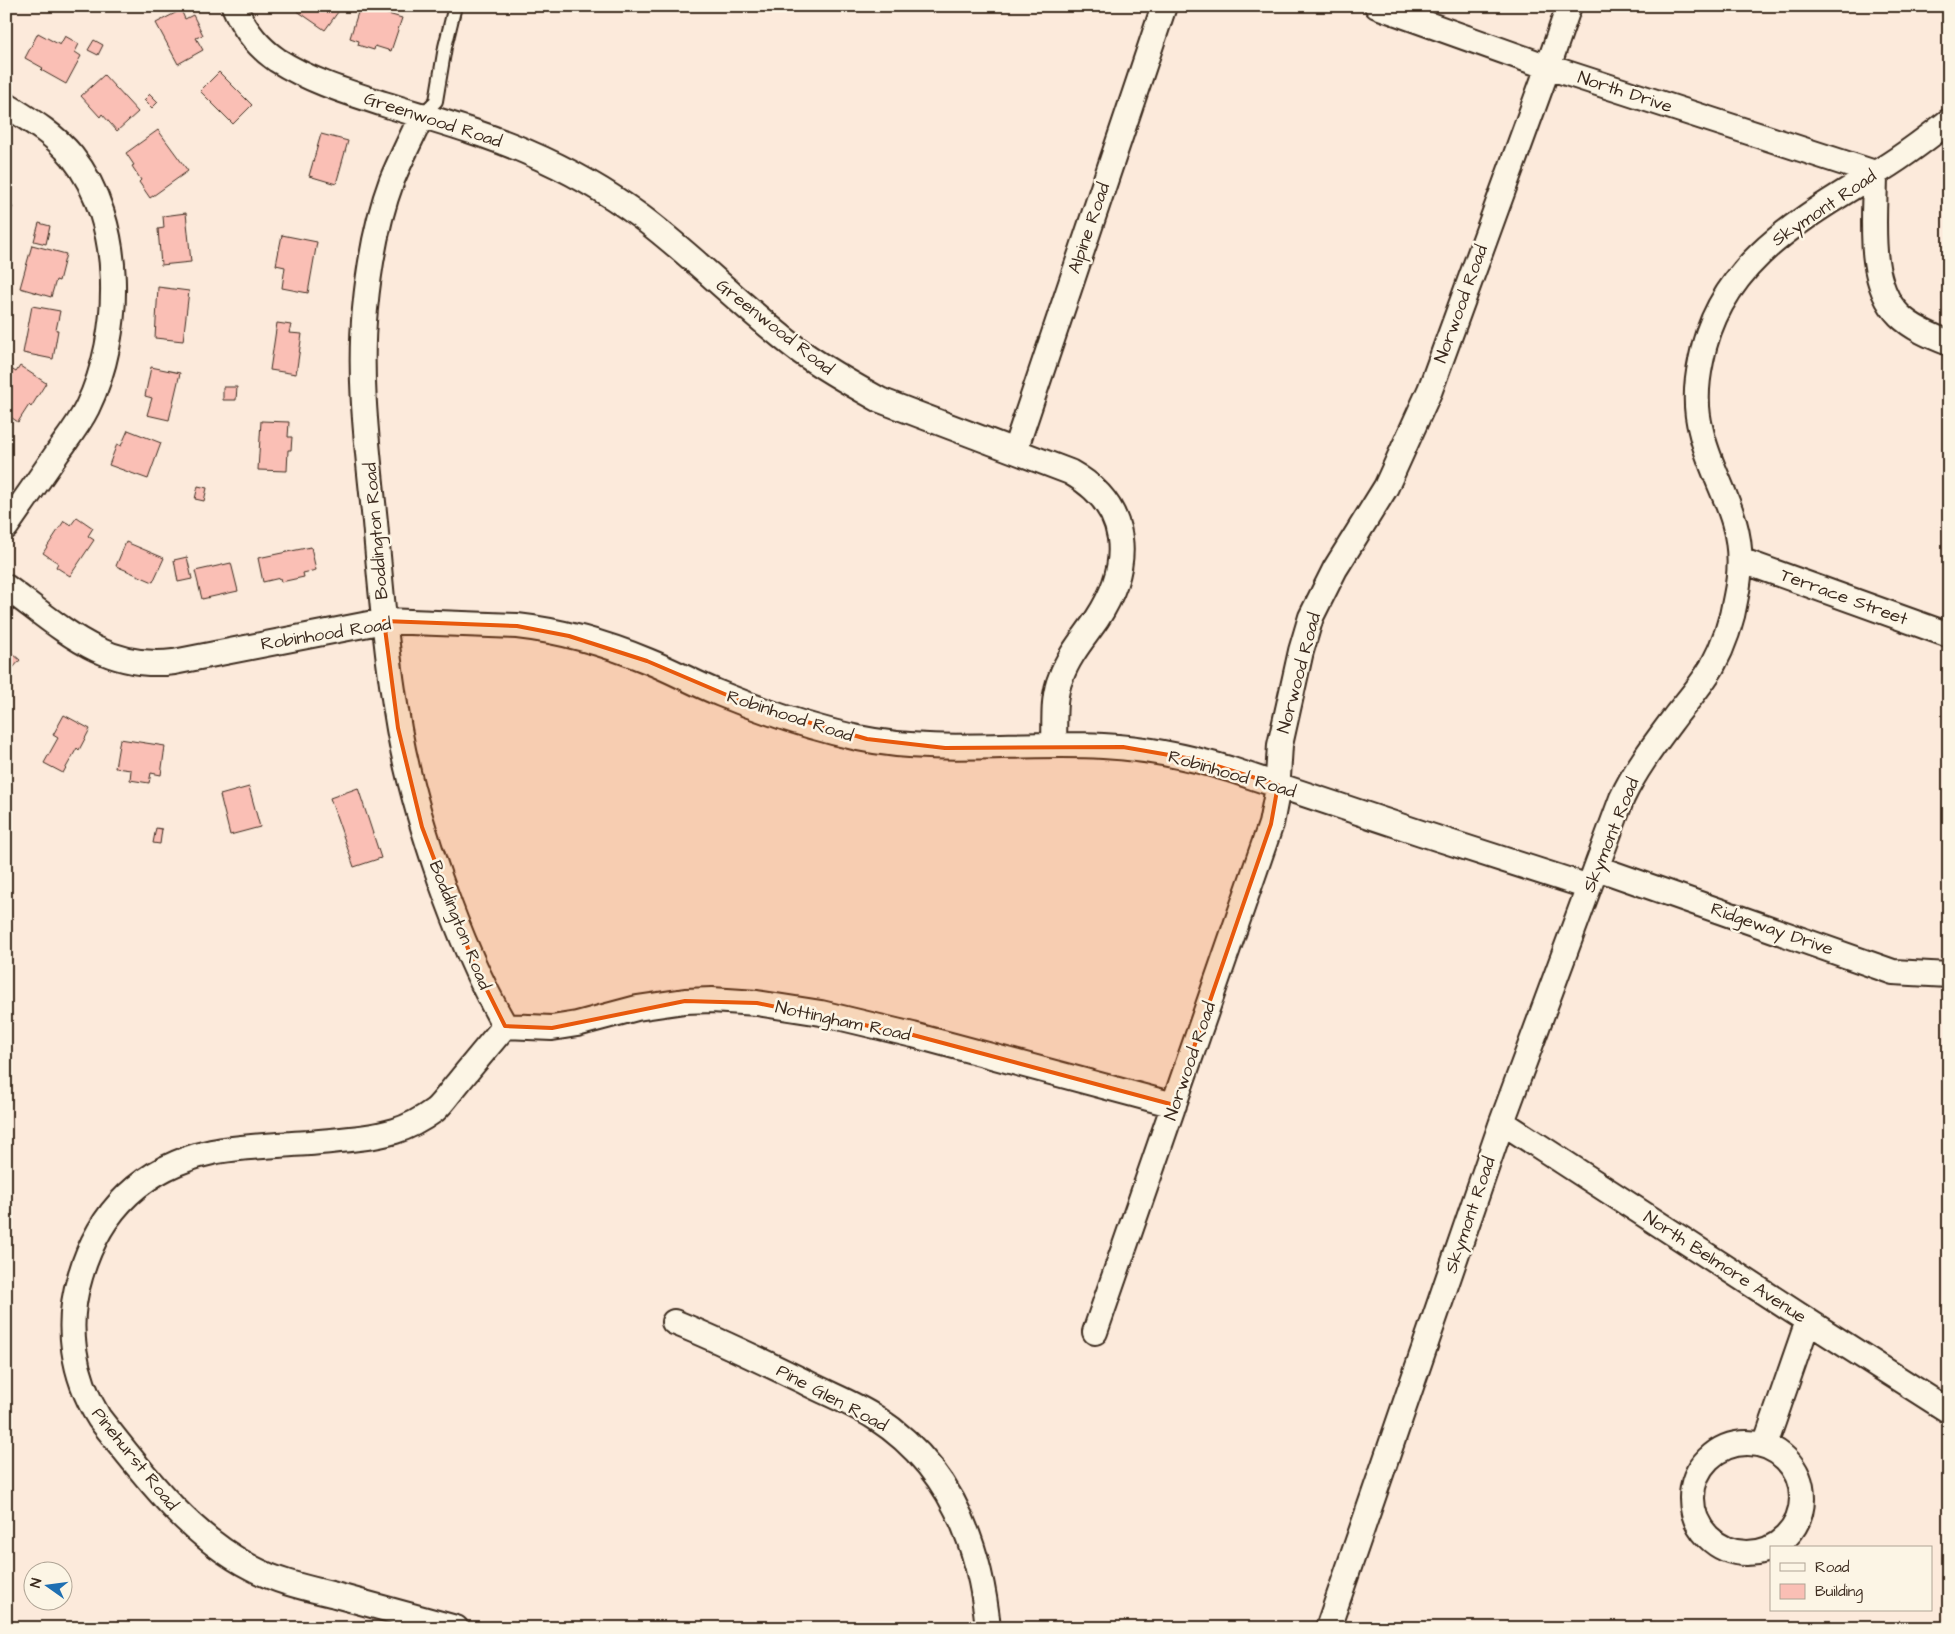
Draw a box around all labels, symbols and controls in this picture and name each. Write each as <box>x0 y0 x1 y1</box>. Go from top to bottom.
street label: North Drive <box>1574 65 1676 119</box>
street label: Greenwood Road <box>361 86 505 154</box>
street label: Skymont Road <box>1767 164 1882 253</box>
street label: Alpine Road <box>1062 179 1116 277</box>
street label: Norwood Road <box>1428 241 1494 367</box>
street label: Greenwood Road <box>711 273 839 381</box>
street label: Boddington Road <box>358 461 395 601</box>
street label: Terrace Street <box>1777 562 1912 632</box>
street label: Norwood Road <box>1271 610 1327 736</box>
street label: Robinhood Road <box>259 611 393 657</box>
street label: Robinhood Road <box>723 684 857 748</box>
street label: Robinhood Road <box>1165 744 1299 804</box>
street label: Skymont Road <box>1577 774 1646 896</box>
street label: Boddington Road <box>422 857 497 994</box>
street label: Ridgeway Drive <box>1707 896 1837 963</box>
street label: Nottingham Road <box>773 994 913 1049</box>
street label: Norwood Road <box>1158 998 1222 1124</box>
street label: Skymont Road <box>1438 1154 1503 1277</box>
street label: North Belmore Avenue <box>1639 1205 1812 1329</box>
street label: Pine Glen Road <box>772 1358 892 1438</box>
street label: Pinehurst Road <box>86 1402 184 1516</box>
legend <box>1770 1546 1932 1612</box>
text: Road <box>1815 1557 1850 1578</box>
north arrow <box>22 1562 72 1612</box>
text: N <box>26 1576 47 1590</box>
text: Building <box>1815 1581 1863 1603</box>

